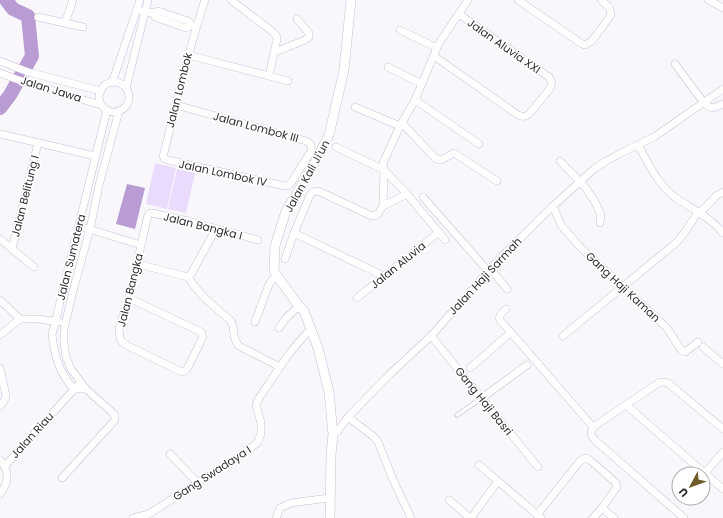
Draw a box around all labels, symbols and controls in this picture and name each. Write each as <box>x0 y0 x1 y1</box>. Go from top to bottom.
street label: Jalan Aluvia XXI <box>464 15 544 77</box>
street label: Jalan Lombok <box>162 51 196 129</box>
street label: Jalan Jawa <box>18 72 84 106</box>
street label: Jalan Lombok III <box>212 108 300 146</box>
street label: Jalan Kali Ji'un <box>281 137 333 215</box>
street label: Jalan Belitung I <box>7 154 43 238</box>
street label: Jalan Lombok IV <box>177 156 269 190</box>
street label: Jalan Bangka I <box>162 208 244 244</box>
street label: Jalan Sumatera <box>53 212 89 302</box>
street label: Jalan Haji Sarmah <box>445 234 525 318</box>
street label: Jalan Aluvia <box>367 238 429 292</box>
street label: Gang Haji Kaman <box>582 248 664 326</box>
street label: Jalan Bangka <box>113 252 147 328</box>
street label: Gang Haji Basri <box>451 363 517 439</box>
street label: Jalan Riau <box>7 408 57 462</box>
street label: Gang Swadaya I <box>170 442 254 504</box>
north arrow <box>671 466 711 506</box>
text: U <box>675 484 692 501</box>

